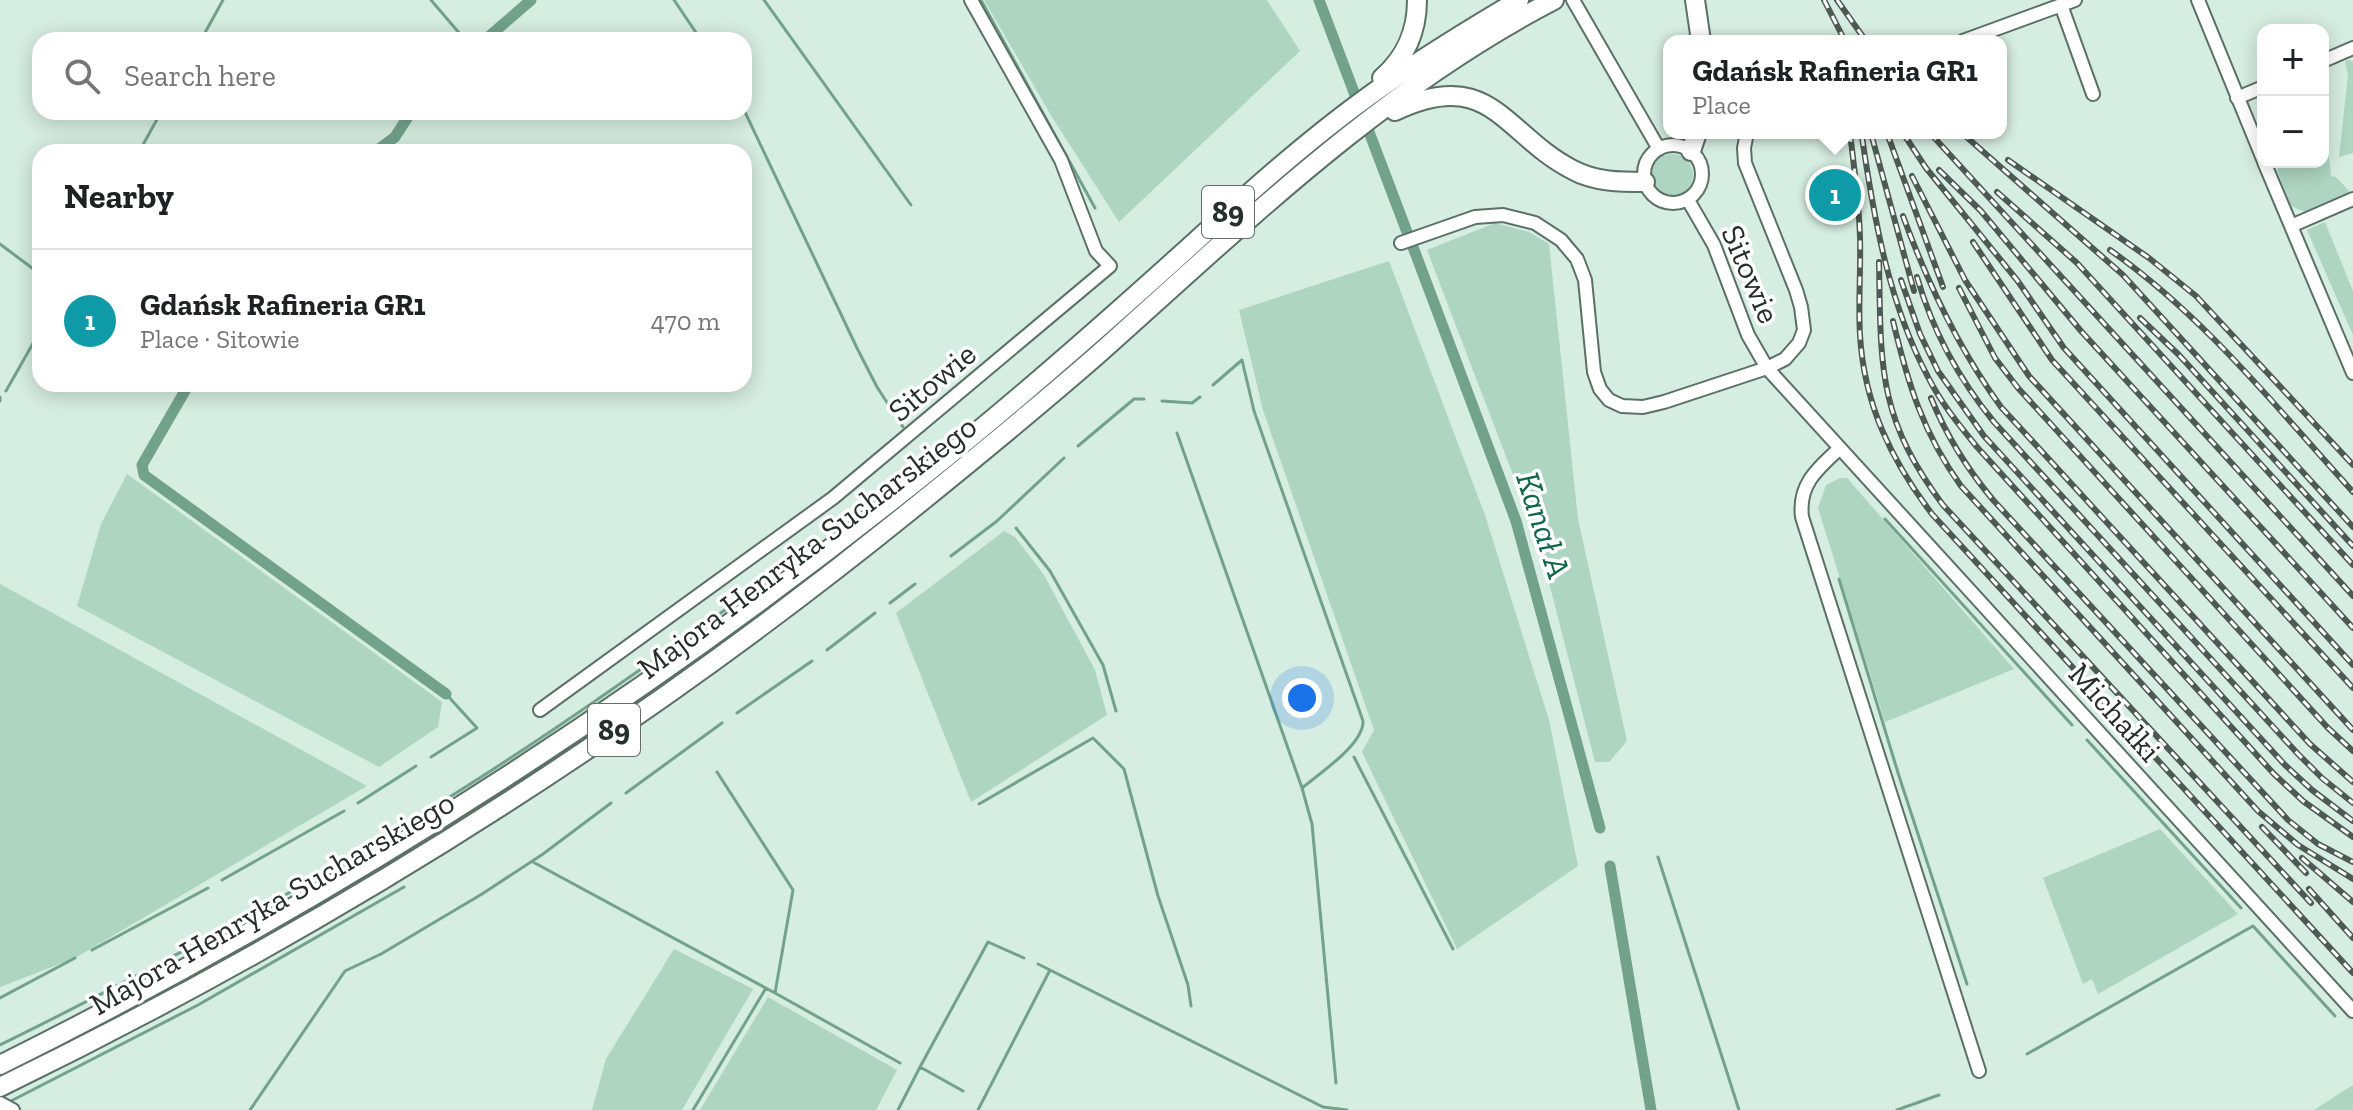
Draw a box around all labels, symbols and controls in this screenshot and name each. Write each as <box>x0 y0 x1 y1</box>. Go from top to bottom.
map controls <box>2257 24 2329 168</box>
button: + <box>2257 24 2329 96</box>
search box <box>32 32 752 120</box>
popup <box>1663 35 2007 139</box>
text: Gdańsk Rafineria GR1 <box>1692 53 1978 89</box>
icon: search <box>60 54 104 98</box>
text: Search here <box>124 58 276 94</box>
text: Place <box>1692 89 1751 121</box>
button: − <box>2257 96 2329 168</box>
pin: 1 <box>1809 165 1861 225</box>
text: Nearby <box>64 176 174 217</box>
road number: 89 <box>1202 186 1254 238</box>
street label: Sitowie <box>1713 219 1789 329</box>
text: Gdańsk Rafineria GR1 <box>140 287 426 323</box>
text: 1 <box>85 305 95 337</box>
text: 470 m <box>651 305 720 337</box>
text: Place · Sitowie <box>140 323 299 355</box>
street label: Sitowie <box>881 335 983 429</box>
street label: Majora Henryka Sucharskiego <box>630 407 984 687</box>
water label: Kanał A <box>1507 467 1580 584</box>
street label: Michałki <box>2061 655 2169 769</box>
your location <box>1282 678 1322 718</box>
road number: 89 <box>588 704 640 756</box>
street label: Majora Henryka Sucharskiego <box>83 783 461 1023</box>

